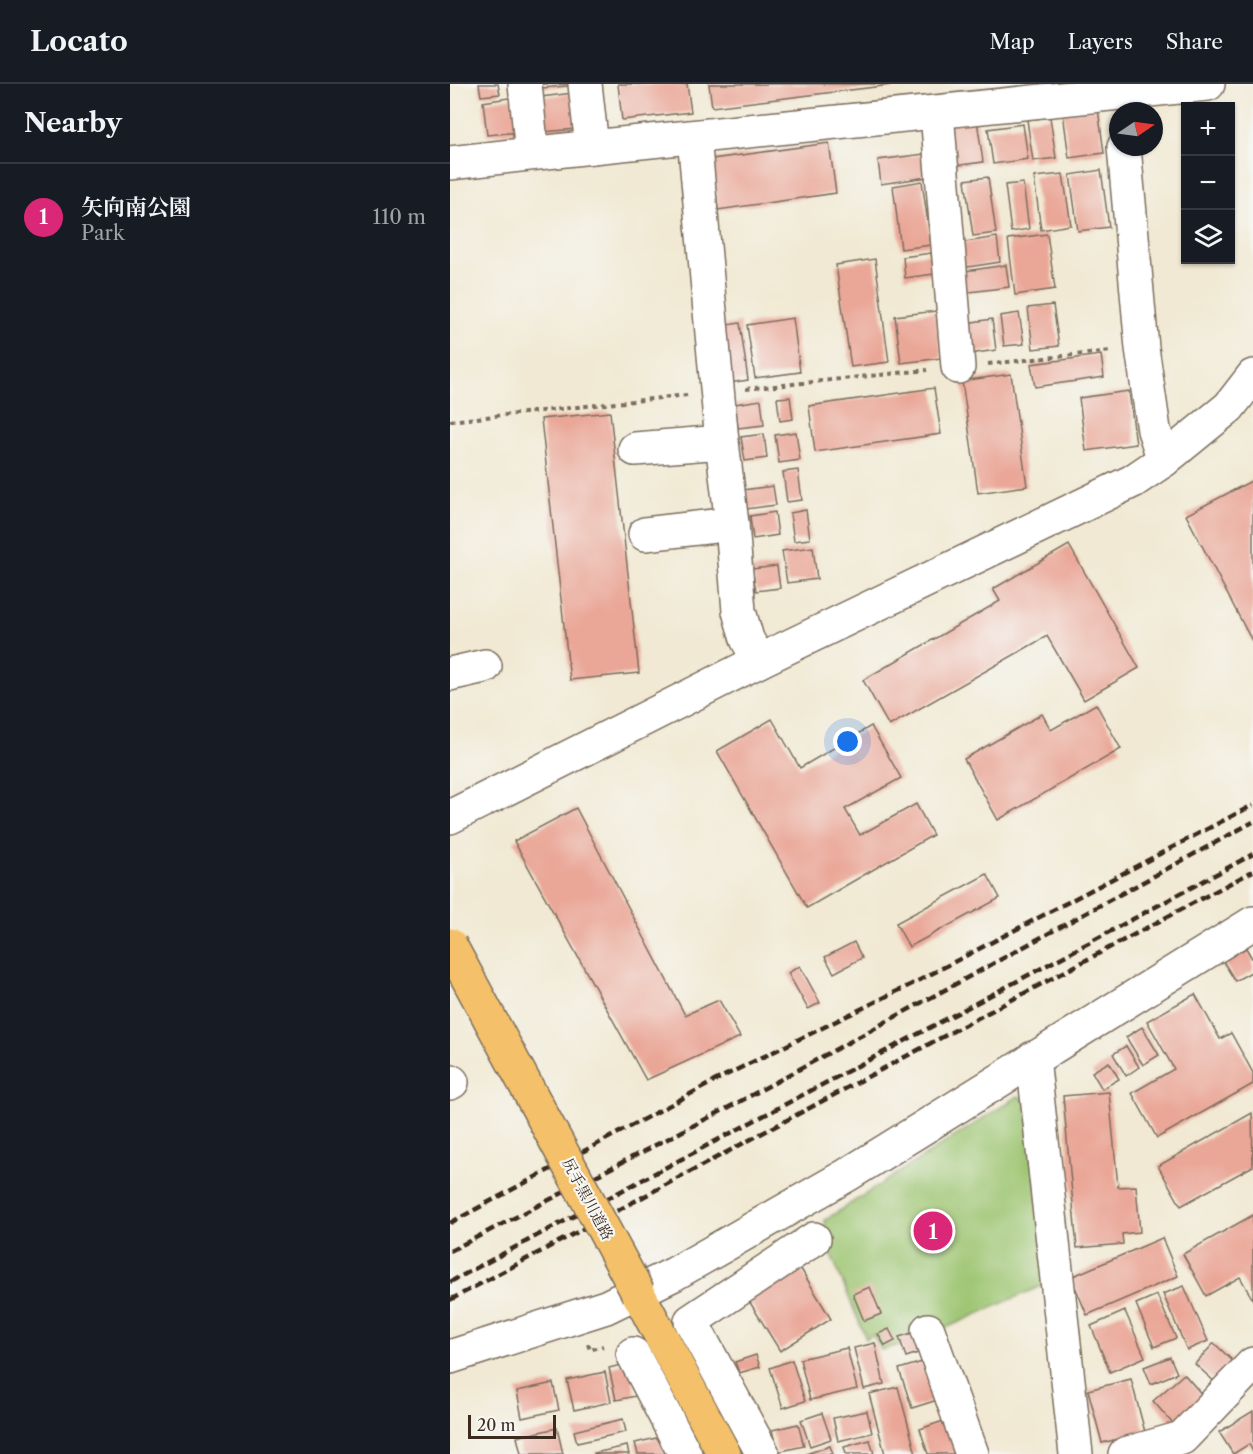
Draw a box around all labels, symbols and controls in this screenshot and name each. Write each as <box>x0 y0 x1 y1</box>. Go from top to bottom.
text: Locato <box>30 24 128 58</box>
text: Map <box>990 29 1035 54</box>
text: Layers <box>1068 29 1133 54</box>
text: Share <box>1166 29 1223 54</box>
north arrow <box>1109 102 1163 156</box>
map controls <box>1181 102 1235 264</box>
button: + <box>1181 102 1235 156</box>
text: Nearby <box>24 107 122 139</box>
button: − <box>1181 156 1235 210</box>
text: 矢向南公園 <box>81 194 191 221</box>
text: 1 <box>39 205 48 229</box>
text: 110 m <box>373 205 426 229</box>
button: layers <box>1181 210 1235 264</box>
text: Park <box>81 221 124 245</box>
your location <box>833 727 862 756</box>
street label: 尻手黒川道路 <box>558 1155 618 1243</box>
pin: 1 <box>914 1208 952 1254</box>
scale bar <box>468 1412 556 1440</box>
text: 20 m <box>477 1415 516 1435</box>

